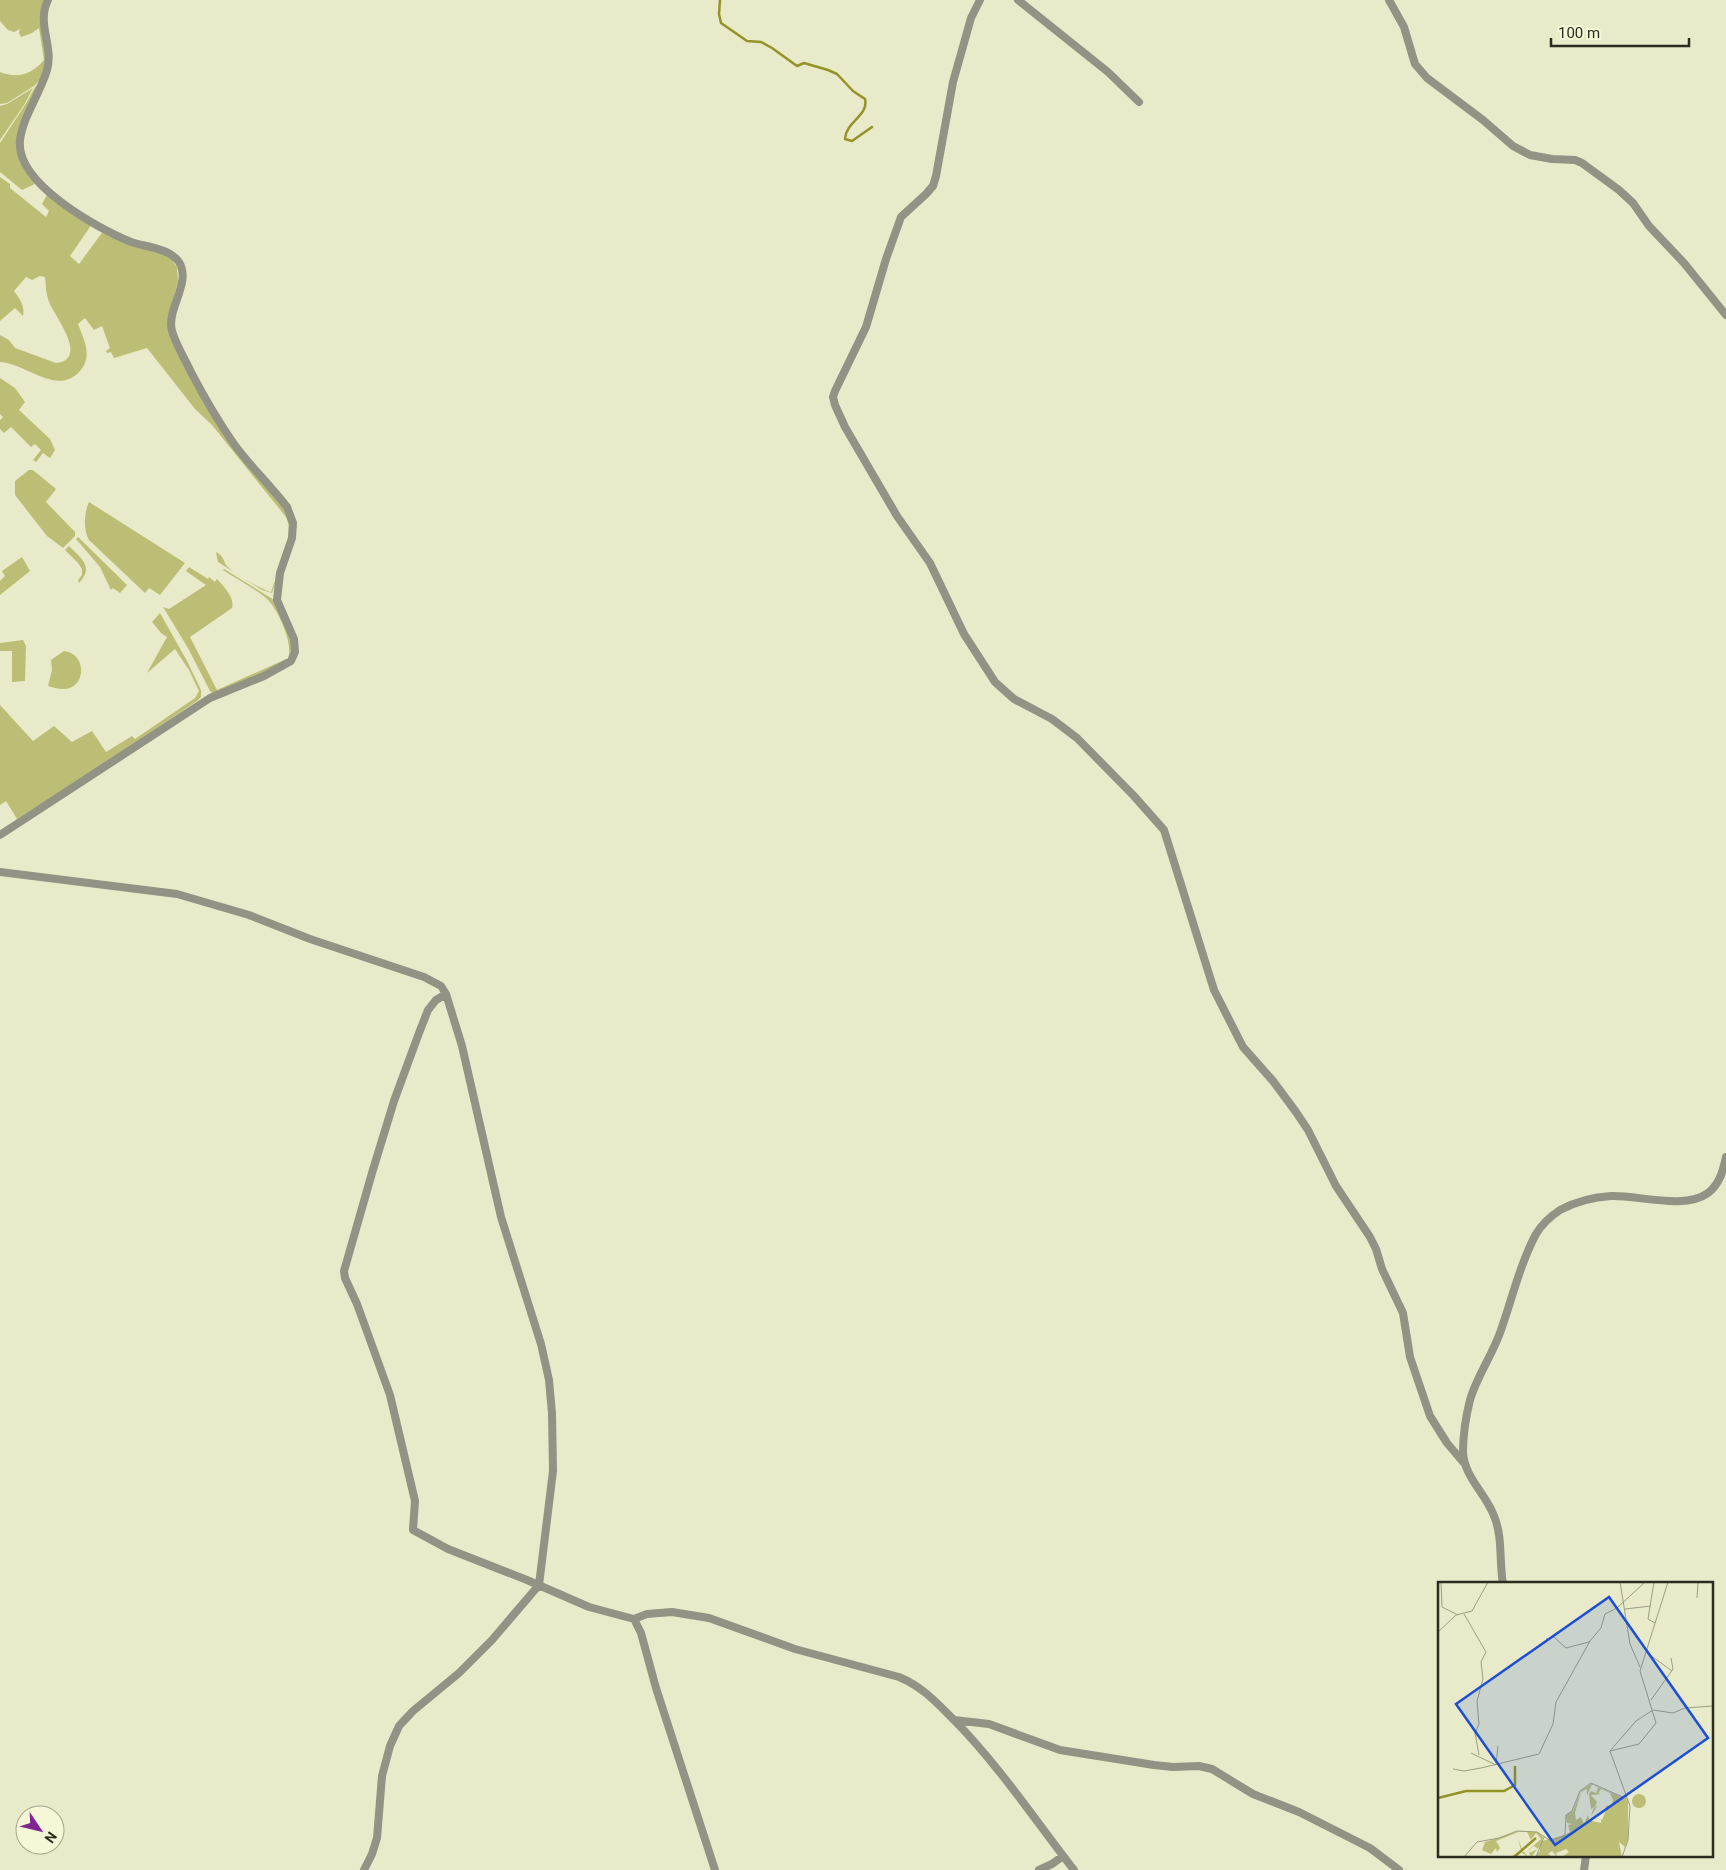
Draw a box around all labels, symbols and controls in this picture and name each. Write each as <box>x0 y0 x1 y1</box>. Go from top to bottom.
scale bar <box>1551 15 1688 47</box>
text: 100 m <box>1558 24 1600 42</box>
inset map <box>1438 1582 1714 1858</box>
north arrow <box>15 1805 65 1855</box>
text: N <box>41 1829 60 1846</box>

